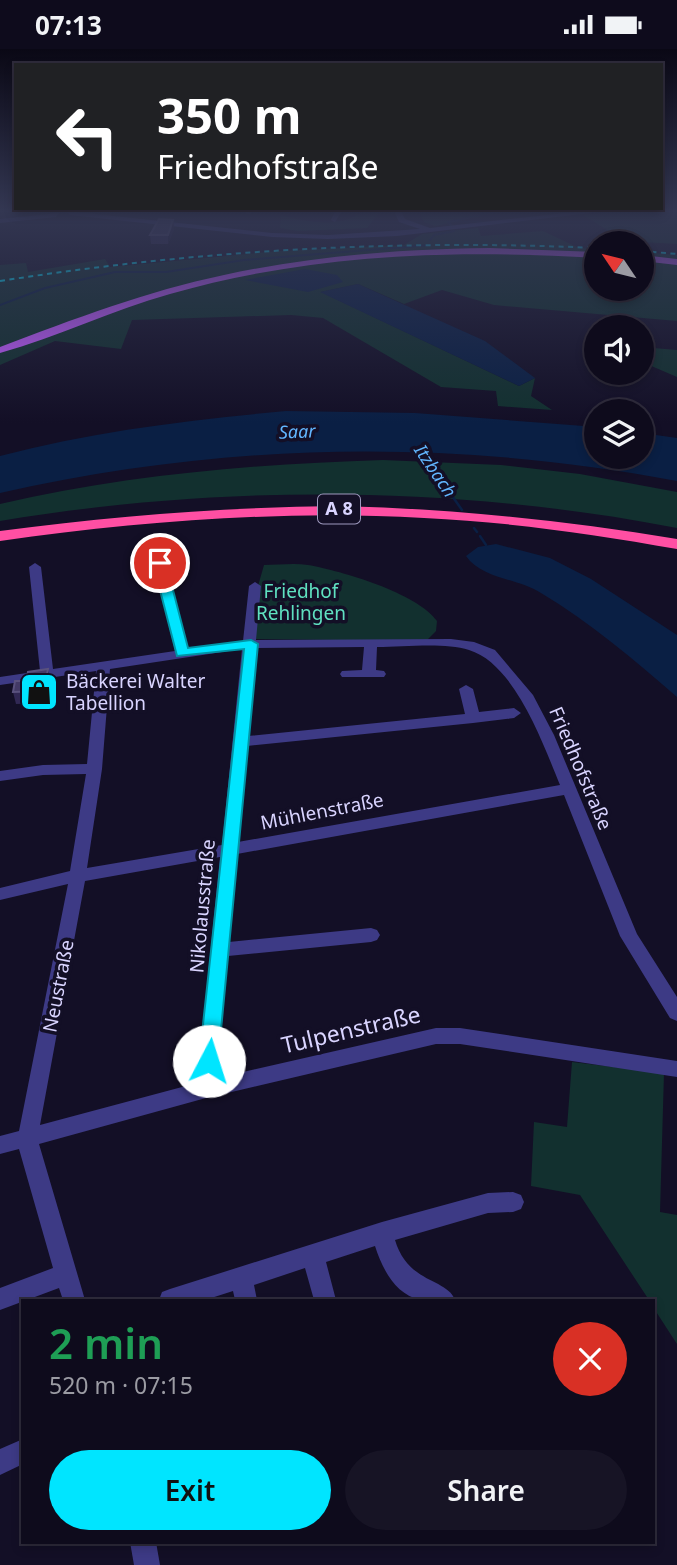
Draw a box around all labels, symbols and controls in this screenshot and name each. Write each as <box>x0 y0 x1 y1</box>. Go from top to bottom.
text: 07:13 <box>35 7 102 43</box>
text: 350 m <box>157 82 302 148</box>
icon: left <box>42 91 133 182</box>
text: Friedhofstraße <box>157 145 379 188</box>
north arrow <box>584 231 654 301</box>
map controls <box>584 231 654 469</box>
button: sound <box>584 315 654 385</box>
button: layers <box>584 399 654 469</box>
water label: Saar <box>278 418 317 444</box>
water label: Itzbach <box>409 438 462 502</box>
road number: A 8 <box>318 495 360 523</box>
pin <box>130 533 190 593</box>
icon: arrive <box>141 544 179 582</box>
park label: Friedhof Rehlingen <box>256 578 346 626</box>
place label: Bäckerei Walter Tabellion <box>66 668 205 716</box>
shop icon: Bäckerei Walter Tabellion <box>18 671 60 713</box>
street label: Friedhofstraße <box>543 702 619 834</box>
street label: Mühlenstraße <box>258 786 386 836</box>
street label: Nikolausstraße <box>183 838 221 974</box>
street label: Neustraße <box>36 938 80 1034</box>
street label: Tulpenstraße <box>278 997 423 1061</box>
position arrow <box>172 1024 246 1098</box>
text: 2 min <box>49 1314 163 1371</box>
button: close <box>553 1322 627 1396</box>
text: 520 m · 07:15 <box>49 1369 193 1401</box>
button: Exit <box>49 1450 331 1530</box>
button: Share <box>345 1450 627 1530</box>

